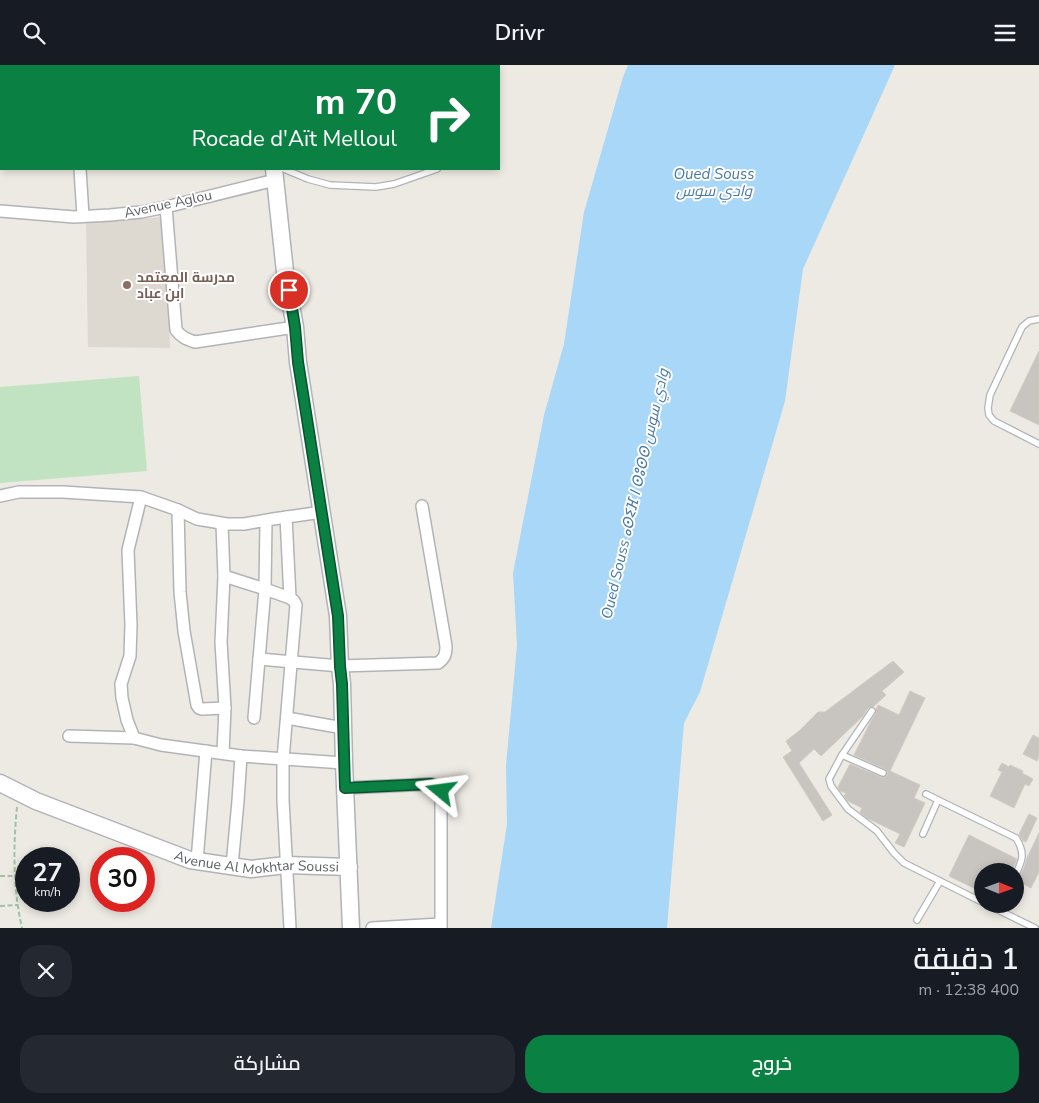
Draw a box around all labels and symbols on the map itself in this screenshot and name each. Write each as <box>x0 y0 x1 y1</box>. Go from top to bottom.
water label: Oued Souss وادي سوس <box>674 164 754 203</box>
street label: Avenue Aglou <box>122 185 214 223</box>
place label: مدرسة المعتمد ابن عباد <box>137 268 235 303</box>
pin <box>268 269 310 311</box>
marker: مدرسة المعتمد ابن عباد <box>121 279 133 291</box>
water label: Oued Souss ⴰⵙⵉⴼ ⵏ ⵙⵓⵙⵙ وادي سوس <box>596 366 676 621</box>
position arrow <box>414 764 466 816</box>
street label: Avenue Al Mokhtar Soussi <box>172 845 339 879</box>
speed limit sign: 30 <box>90 847 155 912</box>
north arrow <box>974 863 1024 913</box>

